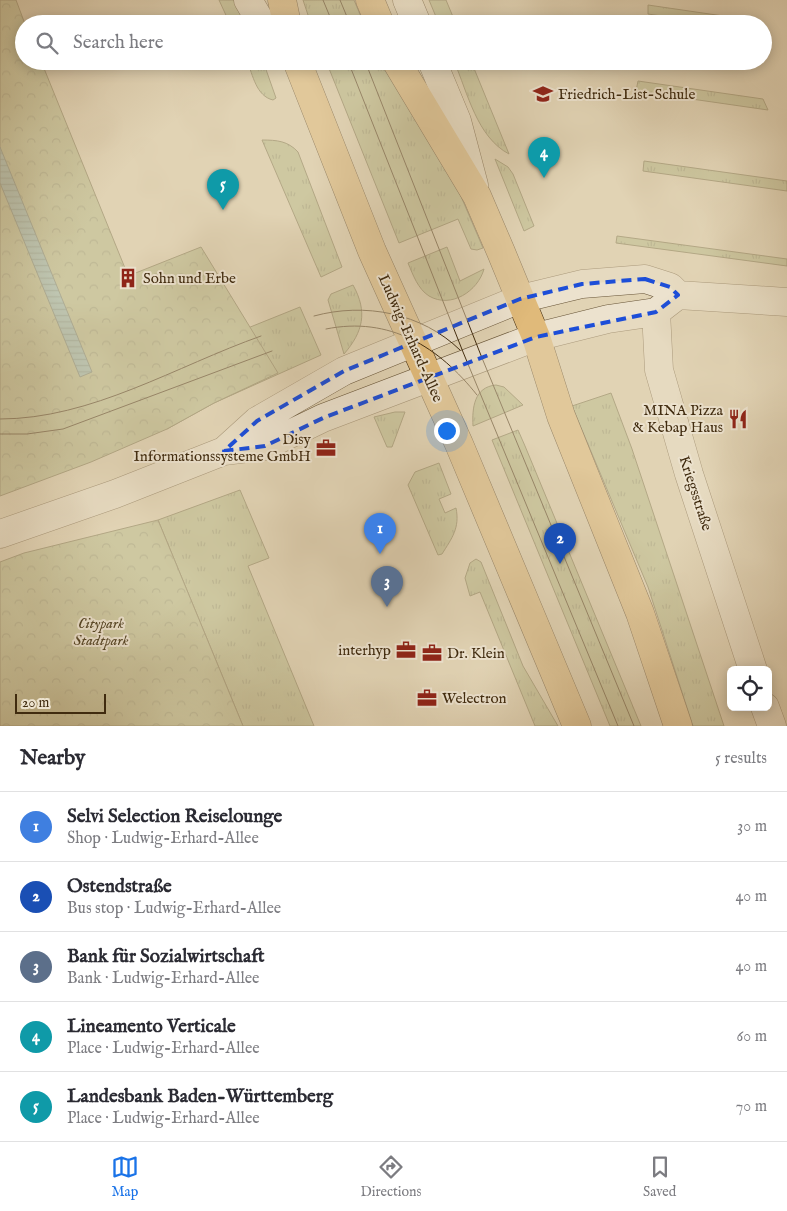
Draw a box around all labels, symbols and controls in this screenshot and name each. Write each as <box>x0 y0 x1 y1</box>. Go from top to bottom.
search box <box>15 15 772 70</box>
icon: search <box>33 29 61 57</box>
text: Search here <box>73 31 164 55</box>
school or university icon: Friedrich-List-Schule <box>532 83 554 105</box>
place label: Friedrich-List-Schule <box>558 85 695 104</box>
pin: 4 <box>528 137 560 178</box>
pin: 5 <box>207 169 239 210</box>
building icon: Sohn und Erbe <box>117 267 139 289</box>
place label: Sohn und Erbe <box>143 269 236 288</box>
street label: Ludwig-Erhard-Allee <box>374 271 447 405</box>
place label: MINA Pizza & Kebap Haus <box>632 401 724 437</box>
restaurant icon: MINA Pizza & Kebap Haus <box>727 408 749 430</box>
your location <box>434 418 460 444</box>
place label: Disy Informationssysteme GmbH <box>133 430 312 466</box>
office icon: Disy Informationssysteme GmbH <box>315 437 337 459</box>
street label: Kriegsstraße <box>674 453 717 533</box>
pin: 1 <box>364 513 396 554</box>
pin: 2 <box>544 523 576 564</box>
pin: 3 <box>371 566 403 607</box>
park label: Citypark Stadtpark <box>74 614 128 650</box>
office icon: interhyp <box>395 639 417 661</box>
place label: interhyp <box>338 641 391 660</box>
office icon: Dr. Klein <box>421 642 443 664</box>
place label: Dr. Klein <box>447 644 505 663</box>
map controls <box>727 666 772 711</box>
button: locate <box>727 666 772 711</box>
office icon: Welectron <box>416 687 438 709</box>
place label: Welectron <box>442 689 506 708</box>
scale bar <box>15 691 106 714</box>
text: 20 m <box>22 694 49 712</box>
text: Nearby <box>20 745 85 772</box>
text: 5 results <box>715 749 767 769</box>
text: Selvi Selection Reiselounge <box>67 805 282 829</box>
text: 1 <box>33 817 39 837</box>
text: 30 m <box>737 817 767 837</box>
text: Shop · Ludwig-Erhard-Allee <box>67 829 259 849</box>
text: Ostendstraße <box>67 875 172 899</box>
text: 2 <box>32 887 40 907</box>
text: 40 m <box>735 887 767 907</box>
text: Bus stop · Ludwig-Erhard-Allee <box>67 899 281 919</box>
text: Bank für Sozialwirtschaft <box>67 945 265 969</box>
text: 3 <box>33 957 39 977</box>
text: 40 m <box>735 957 767 977</box>
text: Bank · Ludwig-Erhard-Allee <box>67 969 259 989</box>
text: Lineamento Verticale <box>67 1015 236 1039</box>
text: 4 <box>32 1027 40 1047</box>
text: 60 m <box>737 1027 767 1047</box>
text: Place · Ludwig-Erhard-Allee <box>67 1039 260 1059</box>
text: Landesbank Baden-Württemberg <box>67 1085 333 1109</box>
text: 5 <box>33 1097 39 1117</box>
text: 70 m <box>736 1097 767 1117</box>
text: Place · Ludwig-Erhard-Allee <box>67 1109 260 1129</box>
tab: Map <box>111 1153 139 1201</box>
tab: Directions <box>360 1153 421 1201</box>
tab: Saved <box>643 1153 676 1201</box>

